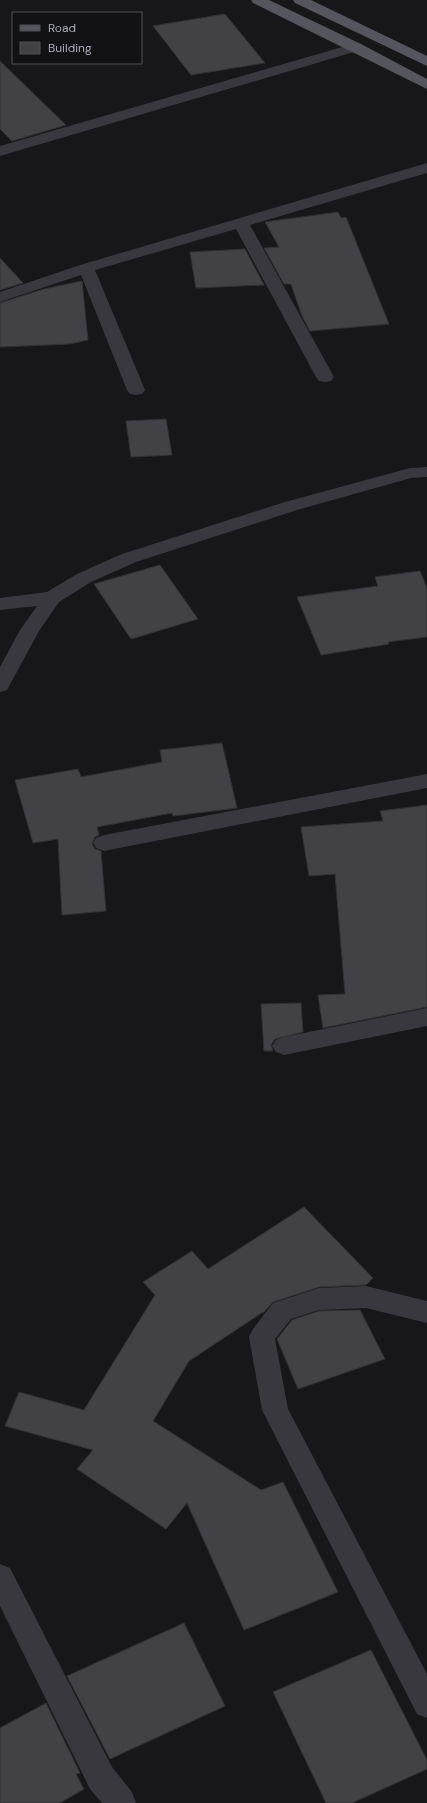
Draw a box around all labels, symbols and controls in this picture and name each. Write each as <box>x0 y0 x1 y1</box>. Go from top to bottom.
legend <box>12 12 142 64</box>
text: Road <box>48 20 76 36</box>
text: Building <box>48 40 92 56</box>

